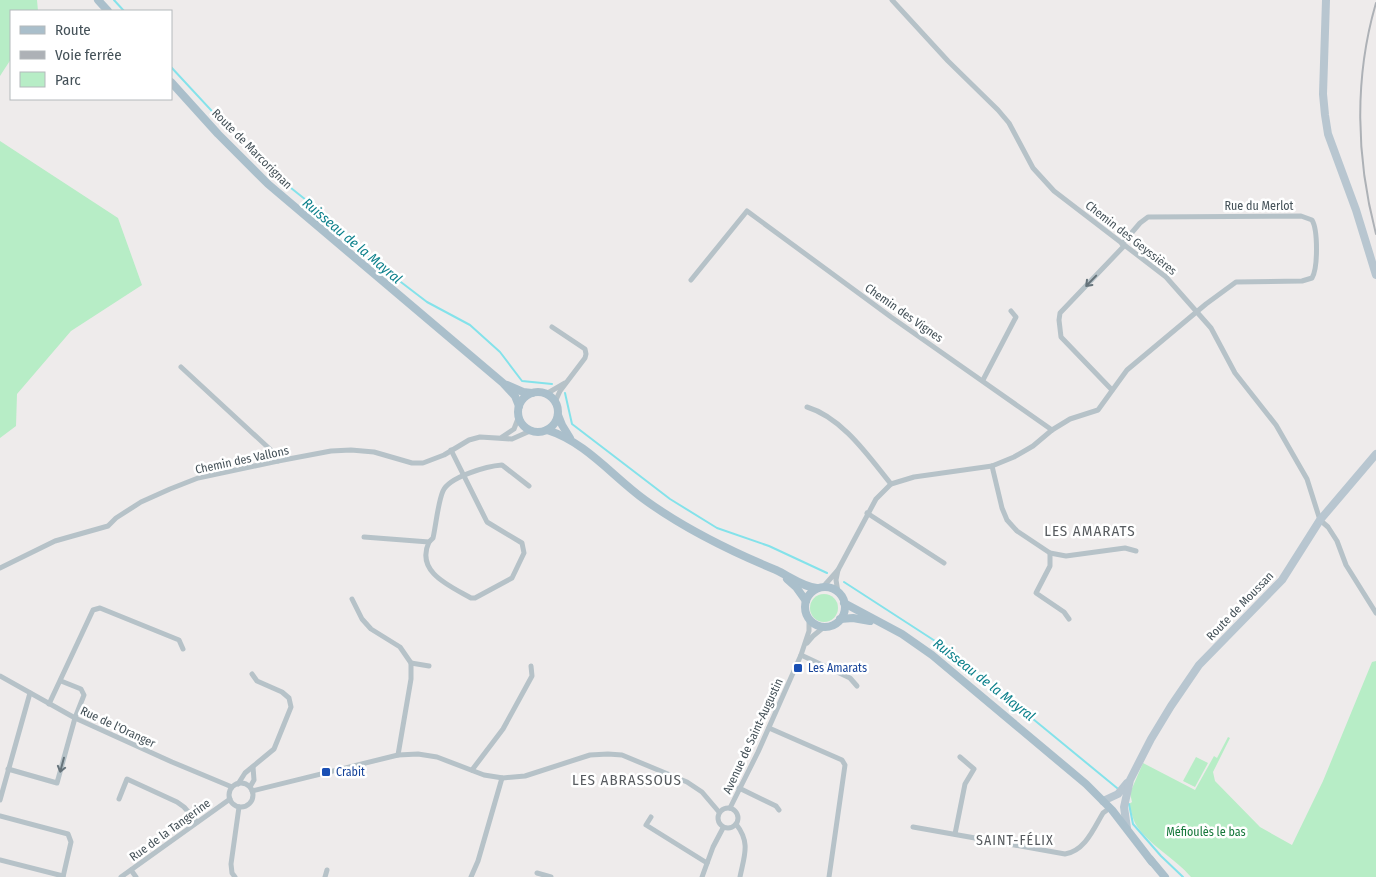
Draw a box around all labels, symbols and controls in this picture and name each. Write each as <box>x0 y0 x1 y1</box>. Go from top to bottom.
legend <box>10 10 172 100</box>
text: Route <box>55 21 91 39</box>
text: Voie ferrée <box>55 46 122 64</box>
text: Parc <box>55 71 81 89</box>
street label: Route de Marcorignan <box>209 106 295 192</box>
water label: Ruisseau de la Mayral <box>299 194 405 288</box>
street label: Chemin des Geyssières <box>1083 198 1179 278</box>
street label: Rue du Merlot <box>1224 199 1294 213</box>
one-way arrow <box>1085 275 1097 288</box>
street label: Chemin des Vignes <box>862 281 946 345</box>
street label: Chemin des Vallons <box>194 443 290 477</box>
district label: LES AMARATS <box>1044 522 1136 540</box>
street label: Route de Moussan <box>1204 569 1276 643</box>
water label: Ruisseau de la Mayral <box>930 635 1039 725</box>
place label: Les Amarats <box>808 661 867 675</box>
marker: Les Amarats <box>792 662 804 674</box>
street label: Avenue de Saint-Augustin <box>720 676 786 796</box>
street label: Rue de l'Oranger <box>78 703 159 751</box>
one-way arrow <box>56 757 66 773</box>
place label: Crabit <box>336 765 365 779</box>
marker: Crabit <box>320 766 332 778</box>
district label: LES ABRASSOUS <box>572 771 682 789</box>
street label: Rue de la Tangerine <box>127 796 213 864</box>
park label: Méfioulès le bas <box>1166 825 1246 839</box>
district label: SAINT-FÉLIX <box>976 831 1054 849</box>

